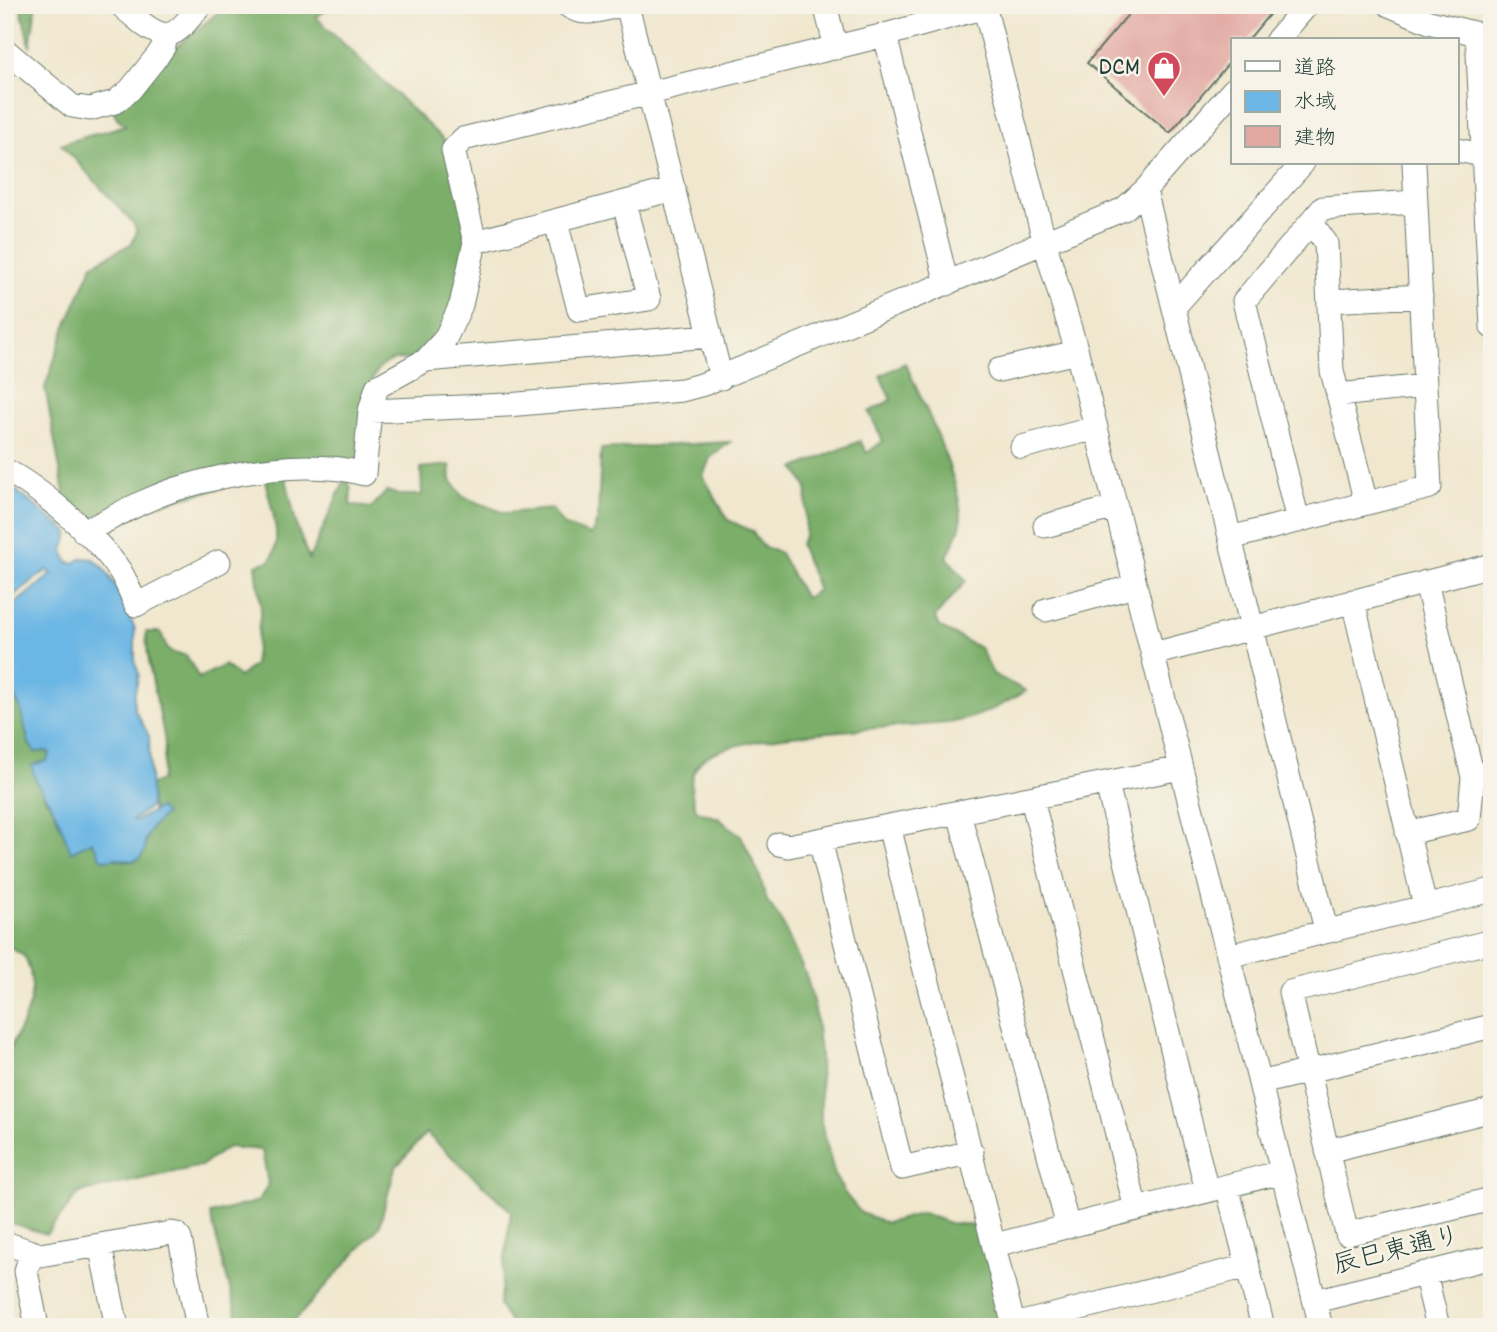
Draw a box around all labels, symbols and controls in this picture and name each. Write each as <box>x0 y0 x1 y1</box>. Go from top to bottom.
legend <box>1231 38 1458 164</box>
shop icon: DCM <box>1145 49 1183 98</box>
place label: DCM <box>1099 50 1140 87</box>
text: 道路 <box>1294 55 1336 85</box>
text: 水域 <box>1294 89 1336 119</box>
text: 建物 <box>1294 125 1336 155</box>
street label: 辰巳東通り <box>1329 1218 1465 1286</box>

